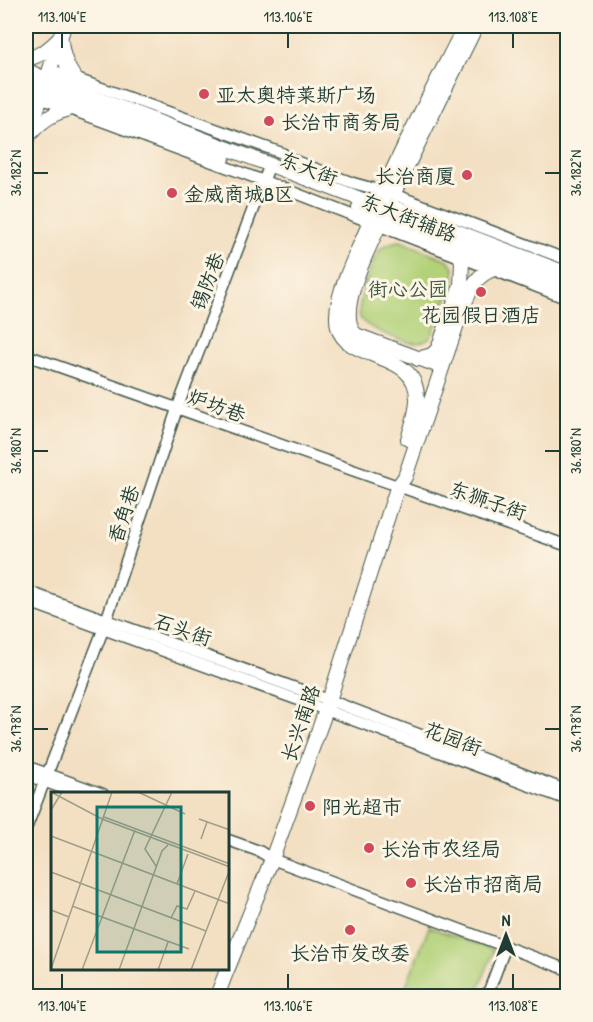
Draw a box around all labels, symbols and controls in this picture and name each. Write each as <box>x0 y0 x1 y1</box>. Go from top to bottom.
text: 113.104°E <box>38 6 87 27</box>
text: 113.106°E <box>263 6 313 27</box>
text: 113.108°E <box>488 6 538 27</box>
place label: 亚太奥特莱斯广场 <box>216 81 376 108</box>
marker: 亚太奥特莱斯广场 <box>197 87 211 101</box>
place label: 长治市商务局 <box>281 108 401 135</box>
marker: 长治市商务局 <box>262 114 276 128</box>
street label: 东大街 <box>276 145 342 191</box>
text: 36.182°N <box>5 150 26 196</box>
text: 36.182°N <box>565 150 586 196</box>
place label: 长治商厦 <box>375 162 455 189</box>
marker: 长治商厦 <box>460 168 474 182</box>
place label: 金威商城B区 <box>184 180 294 207</box>
marker: 金威商城B区 <box>165 186 179 200</box>
street label: 东大街辅路 <box>357 186 461 248</box>
street label: 锡防巷 <box>184 247 231 314</box>
park label: 街心公园 <box>368 275 448 302</box>
marker: 花园假日酒店 <box>474 285 488 299</box>
place label: 花园假日酒店 <box>421 301 541 328</box>
street label: 炉坊巷 <box>184 382 251 428</box>
text: 36.180°N <box>5 428 26 474</box>
text: 36.180°N <box>565 428 586 474</box>
street label: 东狮子街 <box>446 474 530 526</box>
street label: 香角巷 <box>101 480 145 547</box>
street label: 石头街 <box>150 606 216 652</box>
street label: 长兴南路 <box>274 680 326 765</box>
text: 36.178°N <box>5 706 26 752</box>
text: 36.178°N <box>565 706 586 752</box>
street label: 花园街 <box>420 715 486 761</box>
inset map <box>51 792 230 971</box>
place label: 阳光超市 <box>322 793 402 820</box>
marker: 阳光超市 <box>303 799 317 813</box>
place label: 长治市农经局 <box>381 835 501 862</box>
marker: 长治市农经局 <box>362 841 376 855</box>
place label: 长治市招商局 <box>423 870 543 897</box>
marker: 长治市招商局 <box>404 876 418 890</box>
north arrow <box>476 905 536 965</box>
text: N <box>502 909 511 931</box>
marker: 长治市发改委 <box>343 923 357 937</box>
place label: 长治市发改委 <box>290 939 410 966</box>
text: 113.104°E <box>38 995 87 1016</box>
text: 113.106°E <box>263 995 313 1016</box>
text: 113.108°E <box>488 995 538 1016</box>

